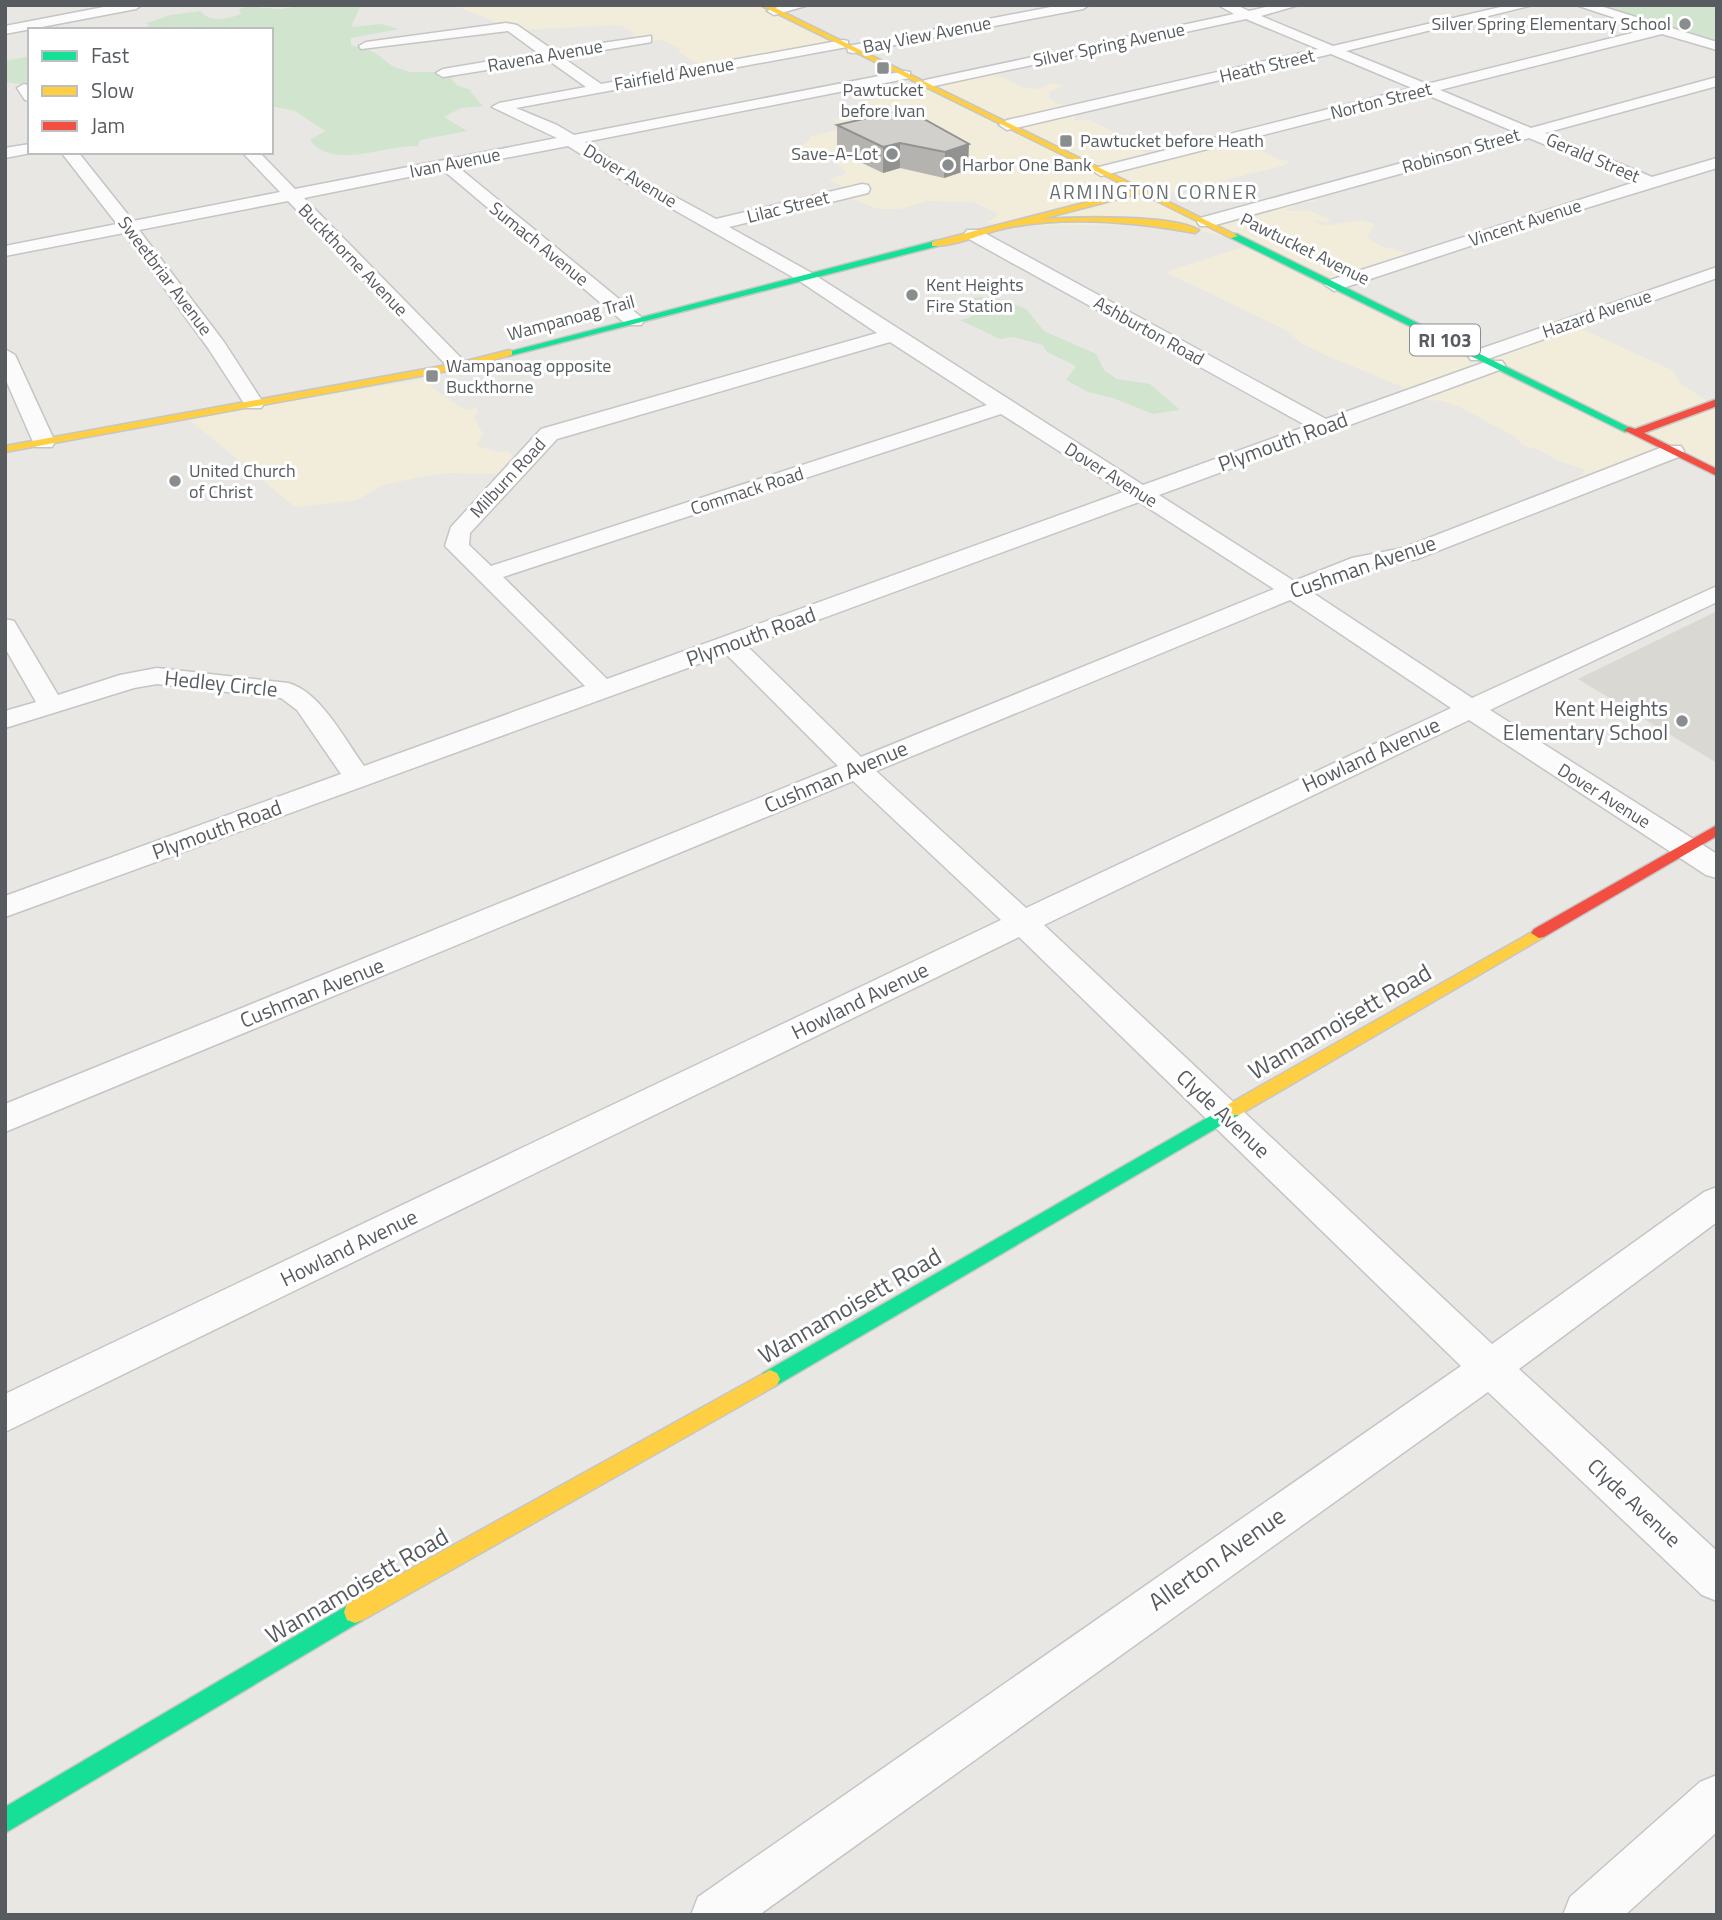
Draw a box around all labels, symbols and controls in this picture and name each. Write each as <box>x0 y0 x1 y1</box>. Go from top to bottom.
street label: Bay View Avenue <box>860 9 993 60</box>
place label: Silver Spring Elementary School <box>1431 10 1671 37</box>
street label: Silver Spring Avenue <box>1031 15 1187 74</box>
marker: Silver Spring Elementary School <box>1677 16 1693 32</box>
legend <box>28 28 273 154</box>
street label: Ravena Avenue <box>485 32 605 79</box>
text: Fast <box>91 39 130 71</box>
street label: Heath Street <box>1217 41 1318 90</box>
street label: Fairfield Avenue <box>612 50 736 97</box>
marker: Pawtucket before Ivan <box>875 60 891 76</box>
text: Slow <box>91 74 134 106</box>
street label: Norton Street <box>1327 75 1435 126</box>
place label: Pawtucket before Ivan <box>841 76 925 124</box>
text: Jam <box>91 109 125 141</box>
street label: Robinson Street <box>1399 121 1524 180</box>
street label: Gerald Street <box>1542 126 1645 190</box>
place label: Pawtucket before Heath <box>1080 127 1264 154</box>
marker: Pawtucket before Heath <box>1058 133 1074 149</box>
street label: Dover Avenue <box>578 137 682 214</box>
street label: Ivan Avenue <box>407 140 503 185</box>
place label: Save-A-Lot <box>791 140 879 167</box>
marker: Save-A-Lot <box>884 146 900 162</box>
place label: Harbor One Bank <box>962 151 1092 178</box>
marker: Harbor One Bank <box>940 157 956 173</box>
district label: ARMINGTON CORNER <box>1050 177 1258 206</box>
street label: Lilac Street <box>744 183 833 230</box>
street label: Vincent Avenue <box>1465 192 1585 253</box>
street label: Sumach Avenue <box>484 195 595 292</box>
street label: Buckthorne Avenue <box>292 197 414 322</box>
street label: Pawtucket Avenue <box>1236 205 1375 292</box>
street label: Sweetbriar Avenue <box>112 211 219 341</box>
place label: Kent Heights Fire Station <box>926 271 1024 319</box>
street label: Hazard Avenue <box>1538 282 1655 345</box>
marker: Kent Heights Fire Station <box>904 287 920 303</box>
street label: Wampanoag Trail <box>504 288 638 347</box>
street label: Ashburton Road <box>1089 289 1209 372</box>
road number: RI 103 <box>1410 324 1480 356</box>
place label: Wampanoag opposite Buckthorne <box>446 352 611 400</box>
marker: Wampanoag opposite Buckthorne <box>424 368 440 384</box>
street label: Plymouth Road <box>1213 403 1352 479</box>
street label: Milburn Road <box>463 431 552 524</box>
street label: Dover Avenue <box>1060 435 1163 514</box>
place label: United Church of Christ <box>189 457 296 505</box>
street label: Commack Road <box>687 460 807 522</box>
marker: United Church of Christ <box>167 473 183 489</box>
street label: Cushman Avenue <box>1285 526 1440 606</box>
street label: Plymouth Road <box>681 598 820 674</box>
street label: Hedley Circle <box>163 661 279 705</box>
place label: Kent Heights Elementary School <box>1503 692 1668 748</box>
street label: Howland Avenue <box>1296 708 1445 800</box>
marker: Kent Heights Elementary School <box>1674 713 1690 729</box>
street label: Cushman Avenue <box>759 731 912 821</box>
street label: Dover Avenue <box>1553 756 1656 835</box>
street label: Plymouth Road <box>147 791 286 867</box>
street label: Cushman Avenue <box>235 949 389 1036</box>
street label: Howland Avenue <box>786 953 934 1047</box>
street label: Wannamoisett Road <box>1241 954 1438 1088</box>
street label: Clyde Avenue <box>1170 1061 1278 1165</box>
street label: Howland Avenue <box>275 1200 423 1294</box>
street label: Wannamoisett Road <box>751 1238 948 1372</box>
street label: Clyde Avenue <box>1581 1450 1689 1554</box>
street label: Allerton Avenue <box>1141 1498 1292 1619</box>
street label: Wannamoisett Road <box>258 1518 455 1652</box>

